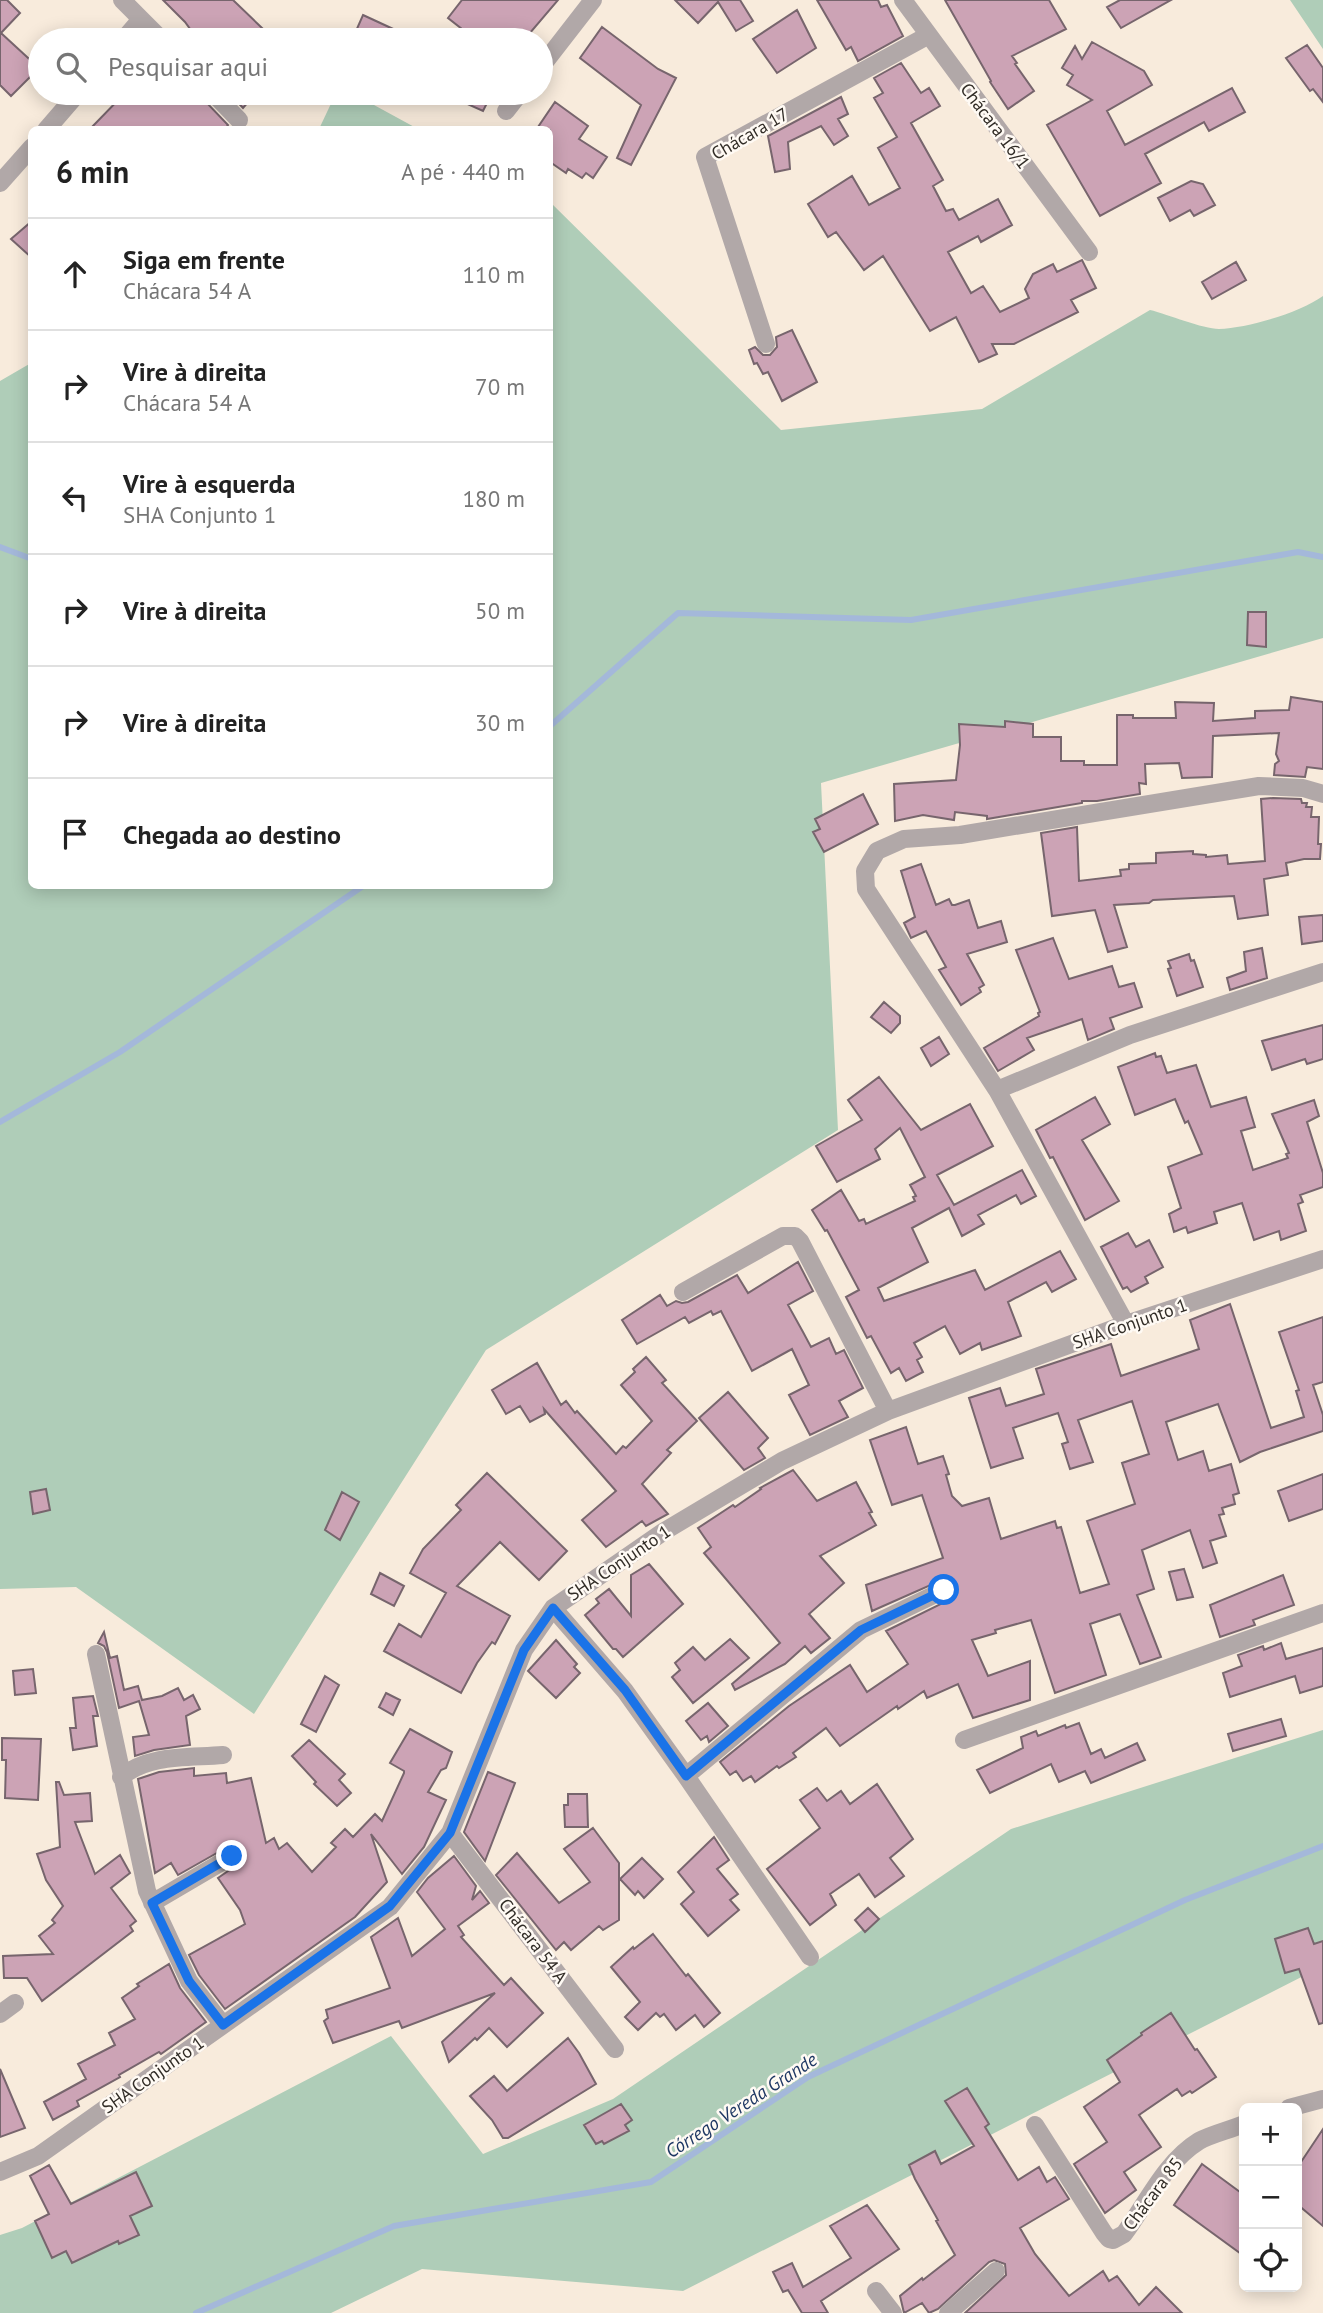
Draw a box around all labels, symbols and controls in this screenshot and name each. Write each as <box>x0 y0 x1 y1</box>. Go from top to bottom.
search box <box>28 28 553 105</box>
icon: search <box>52 48 90 86</box>
text: Pesquisar aqui <box>108 50 268 83</box>
street label: Chácara 16/1 <box>956 78 1035 173</box>
street label: Chácara 17 <box>707 102 793 165</box>
text: 6 min <box>56 152 129 191</box>
text: A pé · 440 m <box>401 157 525 186</box>
text: Siga em frente <box>123 243 285 276</box>
icon: ahead <box>56 255 94 293</box>
text: 110 m <box>463 260 525 289</box>
text: Chácara 54 A <box>123 276 251 305</box>
text: Vire à direita <box>123 355 266 388</box>
icon: right <box>56 367 94 405</box>
text: 70 m <box>475 372 525 401</box>
text: Chácara 54 A <box>123 388 251 417</box>
text: Vire à esquerda <box>123 467 295 500</box>
icon: left <box>56 479 94 517</box>
text: 180 m <box>463 484 525 513</box>
text: SHA Conjunto 1 <box>123 500 276 529</box>
icon: right <box>56 591 94 629</box>
text: Vire à direita <box>123 594 266 627</box>
text: 50 m <box>475 596 525 625</box>
icon: right <box>56 703 94 741</box>
text: Vire à direita <box>123 706 266 739</box>
text: 30 m <box>475 708 525 737</box>
icon: arrive <box>56 815 94 853</box>
text: Chegada ao destino <box>123 818 341 851</box>
street label: SHA Conjunto 1 <box>1069 1293 1190 1354</box>
street label: SHA Conjunto 1 <box>563 1520 675 1606</box>
route start <box>928 1574 959 1605</box>
route end <box>216 1840 247 1871</box>
street label: Chácara 54 A <box>494 1894 573 1988</box>
street label: SHA Conjunto 1 <box>97 2031 208 2118</box>
water label: Córrego Vereda Grande <box>661 2047 822 2163</box>
map controls <box>1239 2103 1302 2292</box>
button: + <box>1239 2103 1302 2166</box>
street label: Chácara 85 <box>1118 2153 1188 2235</box>
button: − <box>1239 2166 1302 2229</box>
button: locate <box>1239 2229 1302 2292</box>

